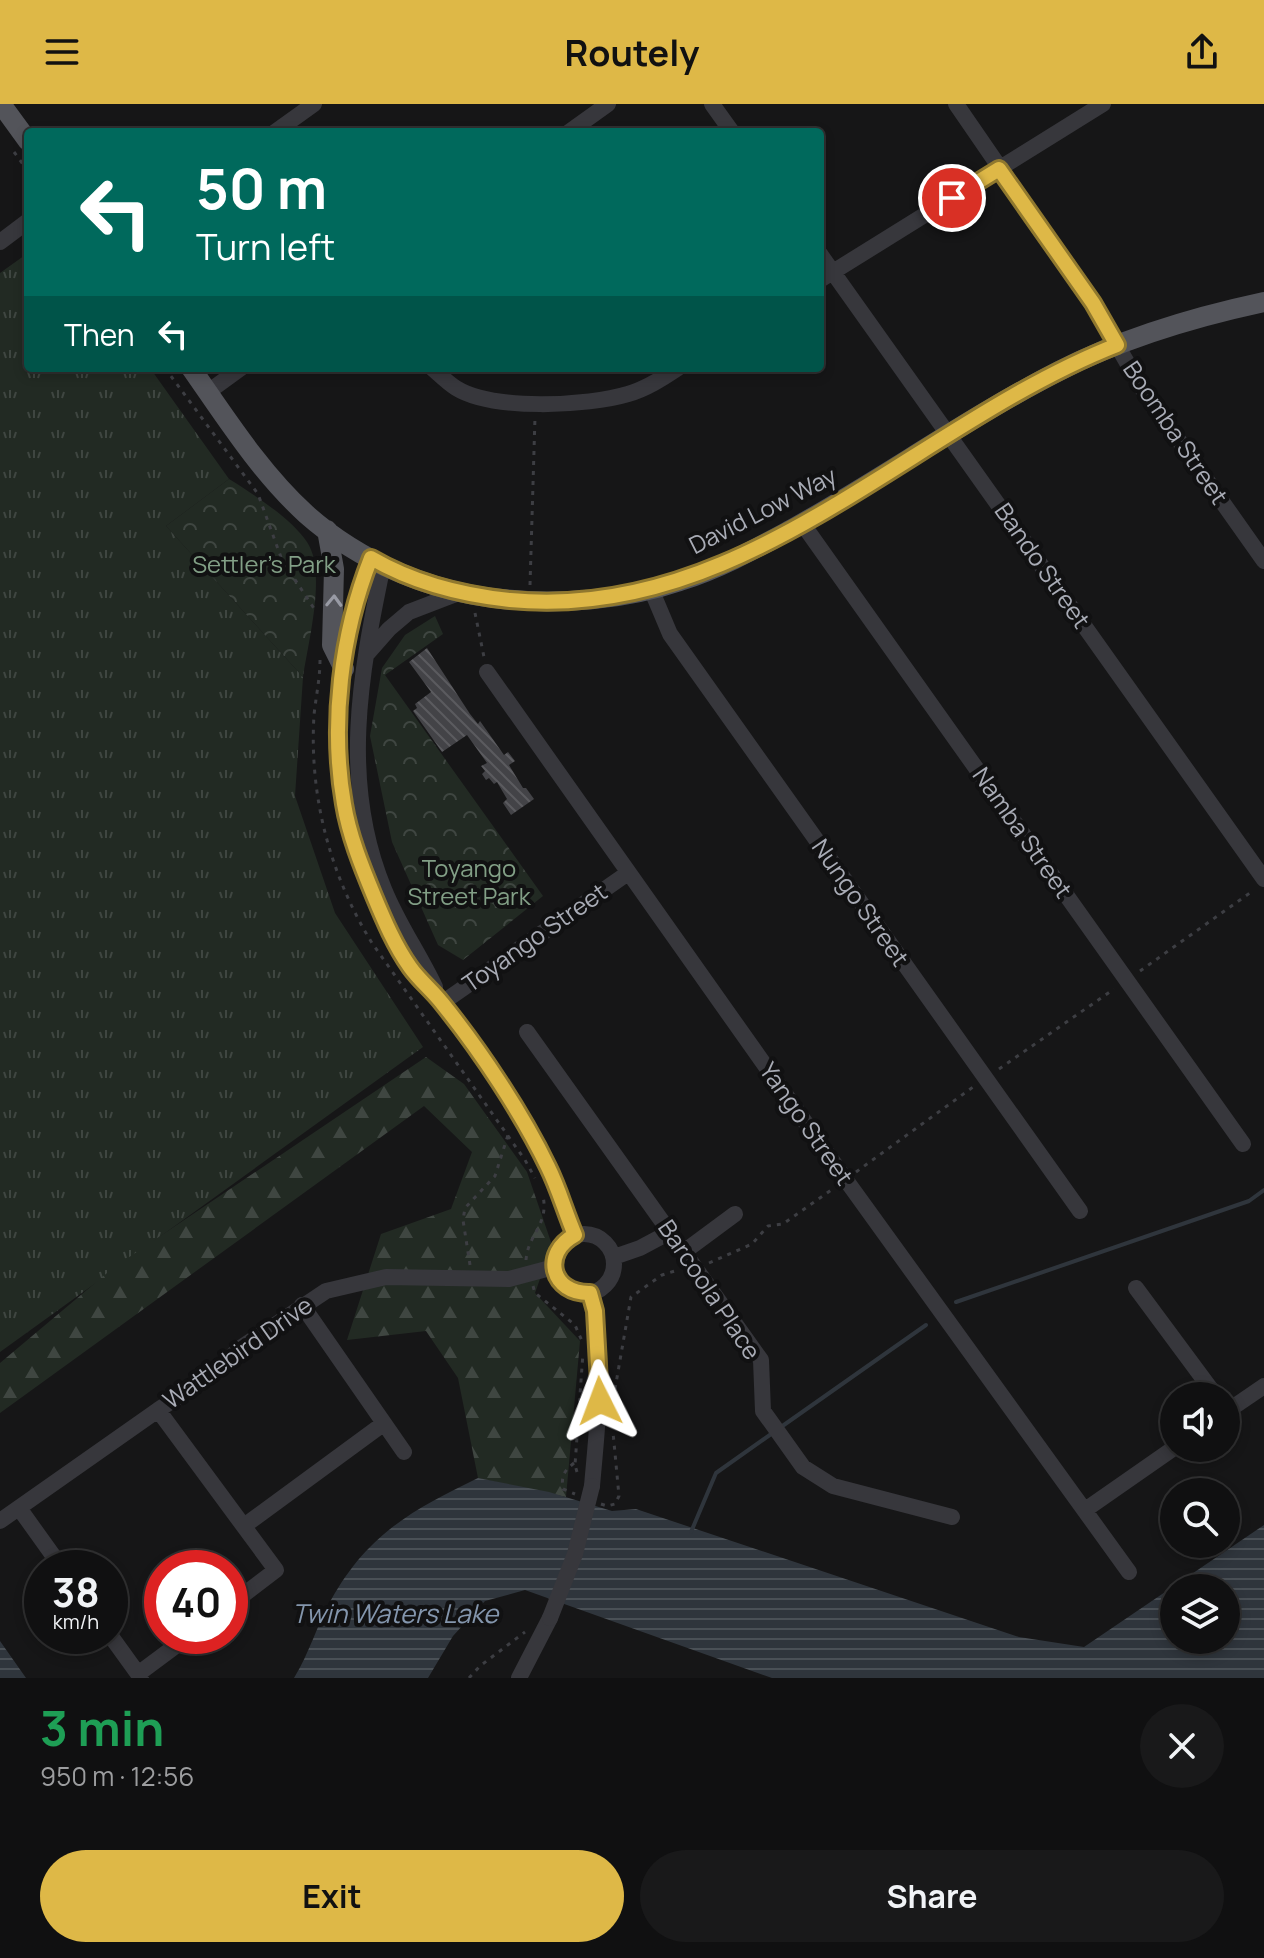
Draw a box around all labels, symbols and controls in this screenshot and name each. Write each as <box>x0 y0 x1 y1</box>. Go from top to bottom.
text: Routely <box>564 28 700 77</box>
icon: menu <box>40 30 84 74</box>
icon: share <box>1180 30 1224 74</box>
text: 50 m <box>196 149 327 226</box>
icon: left <box>64 160 168 264</box>
pin <box>918 164 986 232</box>
icon: arrive <box>930 176 974 220</box>
text: Turn left <box>196 222 335 271</box>
icon: left <box>151 312 195 356</box>
text: Then <box>64 314 135 355</box>
street label: Boomba Street <box>1116 354 1236 510</box>
street label: David Low Way <box>683 458 842 561</box>
street label: Bando Street <box>988 496 1099 634</box>
park label: Settler's Park <box>192 547 337 580</box>
one-way arrow <box>326 594 343 607</box>
street label: Namba Street <box>966 760 1081 904</box>
street label: Nungo Street <box>805 832 917 972</box>
park label: Toyango Street Park <box>407 851 532 912</box>
street label: Toyango Street <box>455 875 613 999</box>
street label: Yango Street <box>753 1055 862 1191</box>
street label: Barcoola Place <box>651 1213 769 1366</box>
street label: Wattlebird Drive <box>156 1288 318 1416</box>
position arrow <box>558 1359 642 1443</box>
map controls <box>1160 1382 1240 1654</box>
button: sound <box>1160 1382 1240 1462</box>
button: search <box>1160 1478 1240 1558</box>
speed limit sign: 40 <box>144 1550 248 1654</box>
text: 38 <box>52 1564 100 1619</box>
button: layers <box>1160 1574 1240 1654</box>
water label: Twin Waters Lake <box>292 1595 500 1631</box>
text: km/h <box>53 1608 99 1635</box>
text: 3 min <box>40 1695 164 1760</box>
button: close <box>1140 1704 1224 1788</box>
text: 950 m · 12:56 <box>40 1758 194 1794</box>
button: Exit <box>40 1850 624 1942</box>
button: Share <box>640 1850 1224 1942</box>

